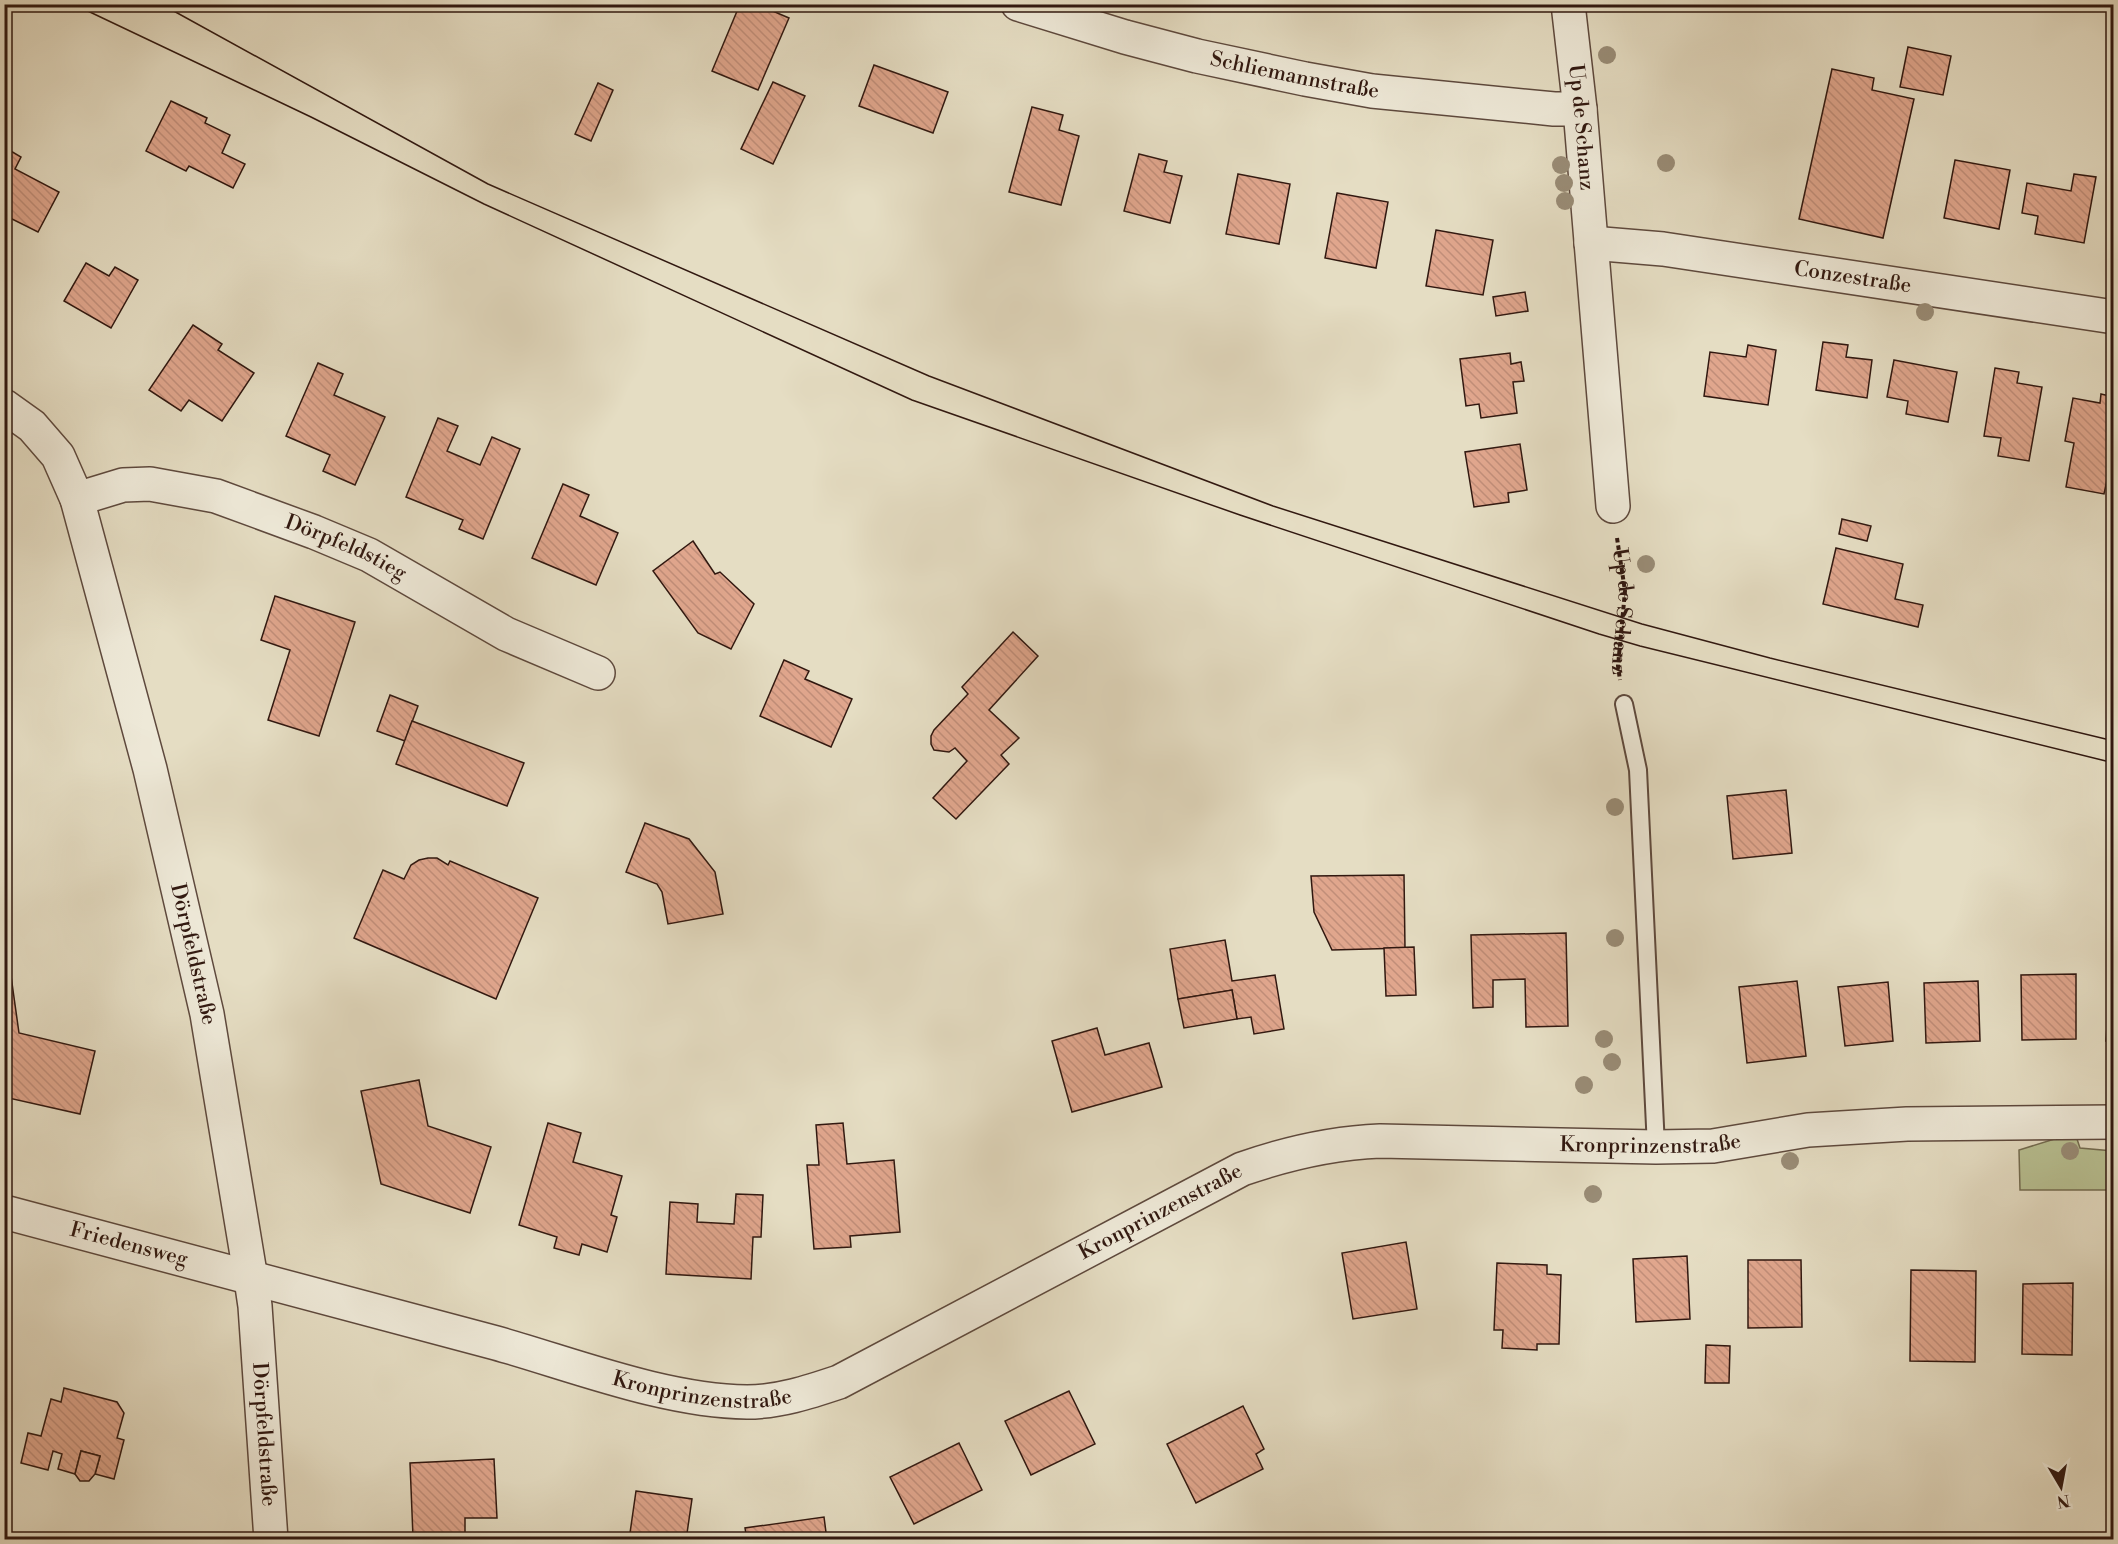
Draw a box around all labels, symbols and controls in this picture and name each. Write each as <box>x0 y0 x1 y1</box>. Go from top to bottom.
street label: Schliemannstraße <box>1208 46 1380 105</box>
street label: Up de Schanz <box>1562 63 1600 192</box>
street label: Conzestraße <box>1792 256 1913 299</box>
street label: Dörpfeldstieg <box>281 509 411 587</box>
street label: Up de Schanz <box>1605 547 1638 676</box>
street label: Dörpfeldstraße <box>164 881 222 1027</box>
street label: Kronprinzenstraße <box>1559 1128 1743 1160</box>
street label: Kronprinzenstraße <box>1074 1158 1247 1266</box>
street label: Friedensweg <box>67 1217 191 1273</box>
street label: Dörpfeldstraße <box>246 1361 282 1507</box>
street label: Kronprinzenstraße <box>609 1366 794 1415</box>
north arrow <box>2031 1457 2091 1517</box>
text: N <box>2055 1490 2071 1512</box>

